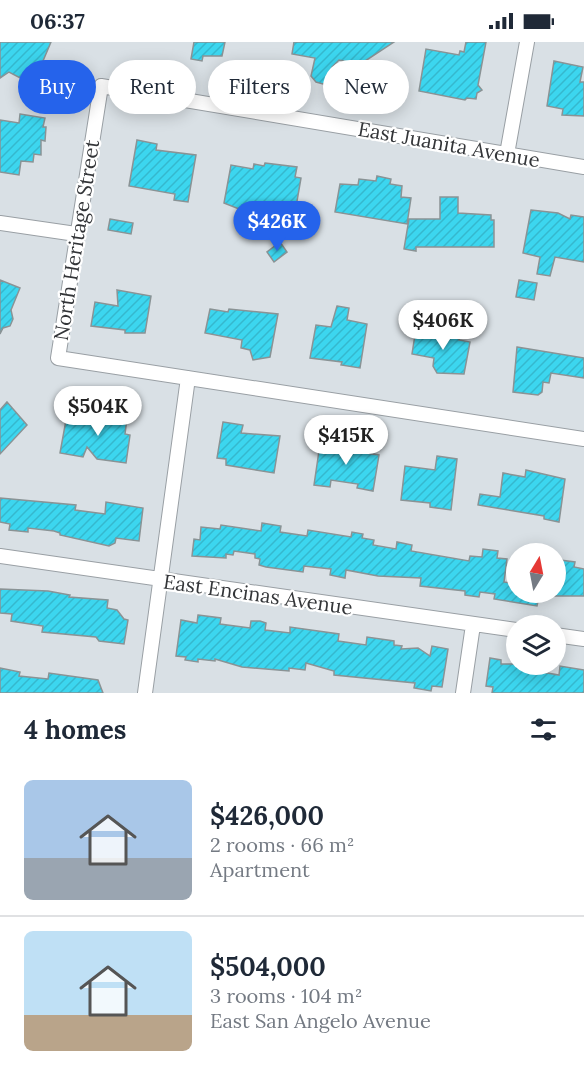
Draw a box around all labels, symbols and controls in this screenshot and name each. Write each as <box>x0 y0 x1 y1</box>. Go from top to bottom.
text: 06:37 <box>30 7 85 35</box>
chip: Buy <box>18 60 96 114</box>
chip: Rent <box>108 60 196 114</box>
chip: Filters <box>208 60 311 114</box>
chip: New <box>323 60 409 114</box>
street label: East Juanita Avenue <box>356 116 542 172</box>
street label: North Heritage Street <box>48 138 104 342</box>
pin: $426K <box>235 201 319 252</box>
text: $426K <box>247 208 307 233</box>
pin: $406K <box>401 300 485 351</box>
text: $406K <box>412 307 474 332</box>
pin: $504K <box>56 386 140 437</box>
text: $504K <box>68 393 128 418</box>
pin: $415K <box>304 415 388 466</box>
text: $415K <box>318 422 374 447</box>
north arrow <box>506 543 566 603</box>
map controls <box>506 543 566 675</box>
street label: East Encinas Avenue <box>162 568 354 620</box>
button: layers <box>506 615 566 675</box>
text: 4 homes <box>24 713 126 746</box>
icon: filters <box>527 713 560 746</box>
text: $426,000 <box>210 799 324 832</box>
icon: home <box>72 804 144 876</box>
text: 2 rooms · 66 m² <box>210 832 355 857</box>
text: Apartment <box>210 857 310 882</box>
text: $504,000 <box>210 950 326 983</box>
icon: home <box>72 955 144 1027</box>
text: 3 rooms · 104 m² <box>210 983 362 1008</box>
text: East San Angelo Avenue <box>210 1008 431 1033</box>

